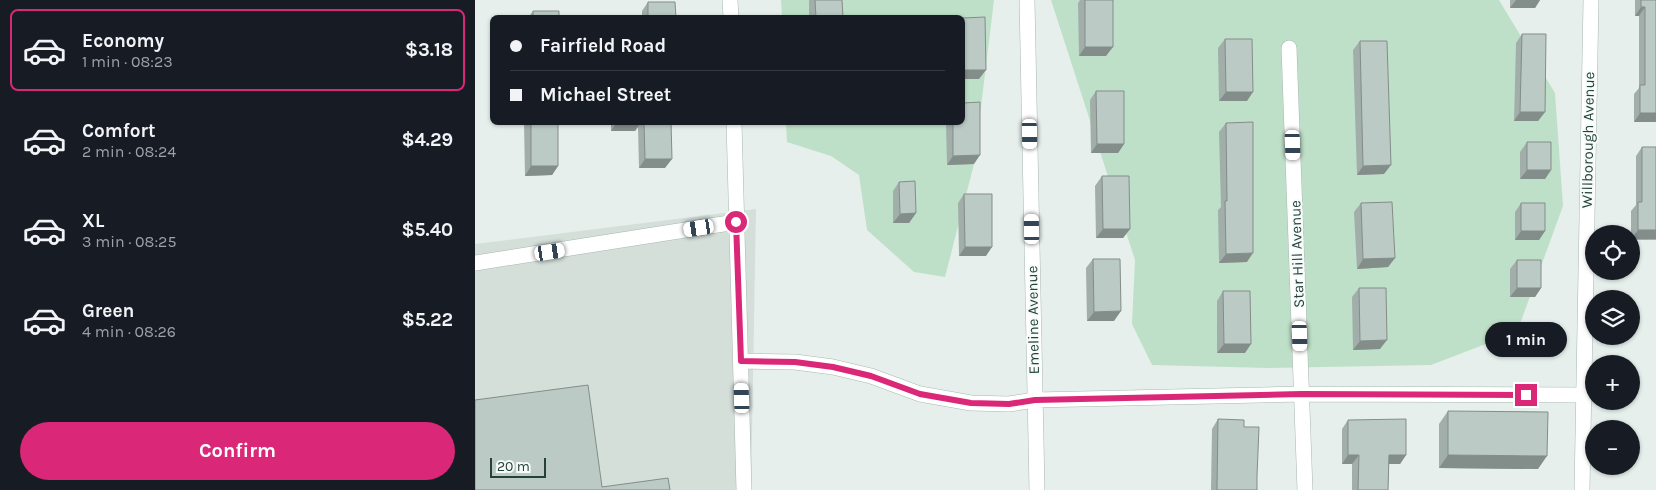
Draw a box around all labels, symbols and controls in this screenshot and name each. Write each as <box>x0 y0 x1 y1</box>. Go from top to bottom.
icon: car <box>22 28 67 73</box>
text: Economy <box>82 30 164 52</box>
text: Fairfield Road <box>540 35 666 57</box>
text: $3.18 <box>405 39 453 61</box>
text: 1 min · 08:23 <box>82 52 173 71</box>
street label: Willborough Avenue <box>1578 72 1598 208</box>
text: Michael Street <box>540 84 671 106</box>
icon: car <box>22 118 67 163</box>
car <box>1022 119 1037 149</box>
text: Comfort <box>82 120 156 142</box>
text: $4.29 <box>401 129 453 151</box>
car <box>1284 130 1301 160</box>
text: 2 min · 08:24 <box>82 142 176 161</box>
street label: Star Hill Avenue <box>1286 200 1308 308</box>
icon: car <box>22 208 67 253</box>
text: XL <box>82 210 104 232</box>
route start <box>725 211 747 233</box>
car <box>1024 214 1039 244</box>
car <box>683 218 714 238</box>
text: $5.40 <box>401 219 453 241</box>
map controls <box>1585 225 1640 475</box>
button: locate <box>1585 225 1640 280</box>
text: 3 min · 08:25 <box>82 232 176 251</box>
car <box>534 242 565 262</box>
street label: Emeline Avenue <box>1023 266 1043 374</box>
button: layers <box>1585 290 1640 345</box>
icon: car <box>22 298 67 343</box>
text: Green <box>82 300 134 322</box>
text: $5.22 <box>402 309 453 331</box>
car <box>1291 321 1308 351</box>
text: 4 min · 08:26 <box>82 322 176 341</box>
callout: 1 min <box>1485 322 1567 358</box>
text: 1 min <box>1506 330 1546 349</box>
button: + <box>1585 355 1640 410</box>
car <box>733 383 750 413</box>
route end <box>1515 384 1537 406</box>
button: − <box>1585 420 1640 475</box>
button: Confirm <box>20 422 455 480</box>
scale bar <box>490 455 546 478</box>
text: 20 m <box>497 458 530 475</box>

